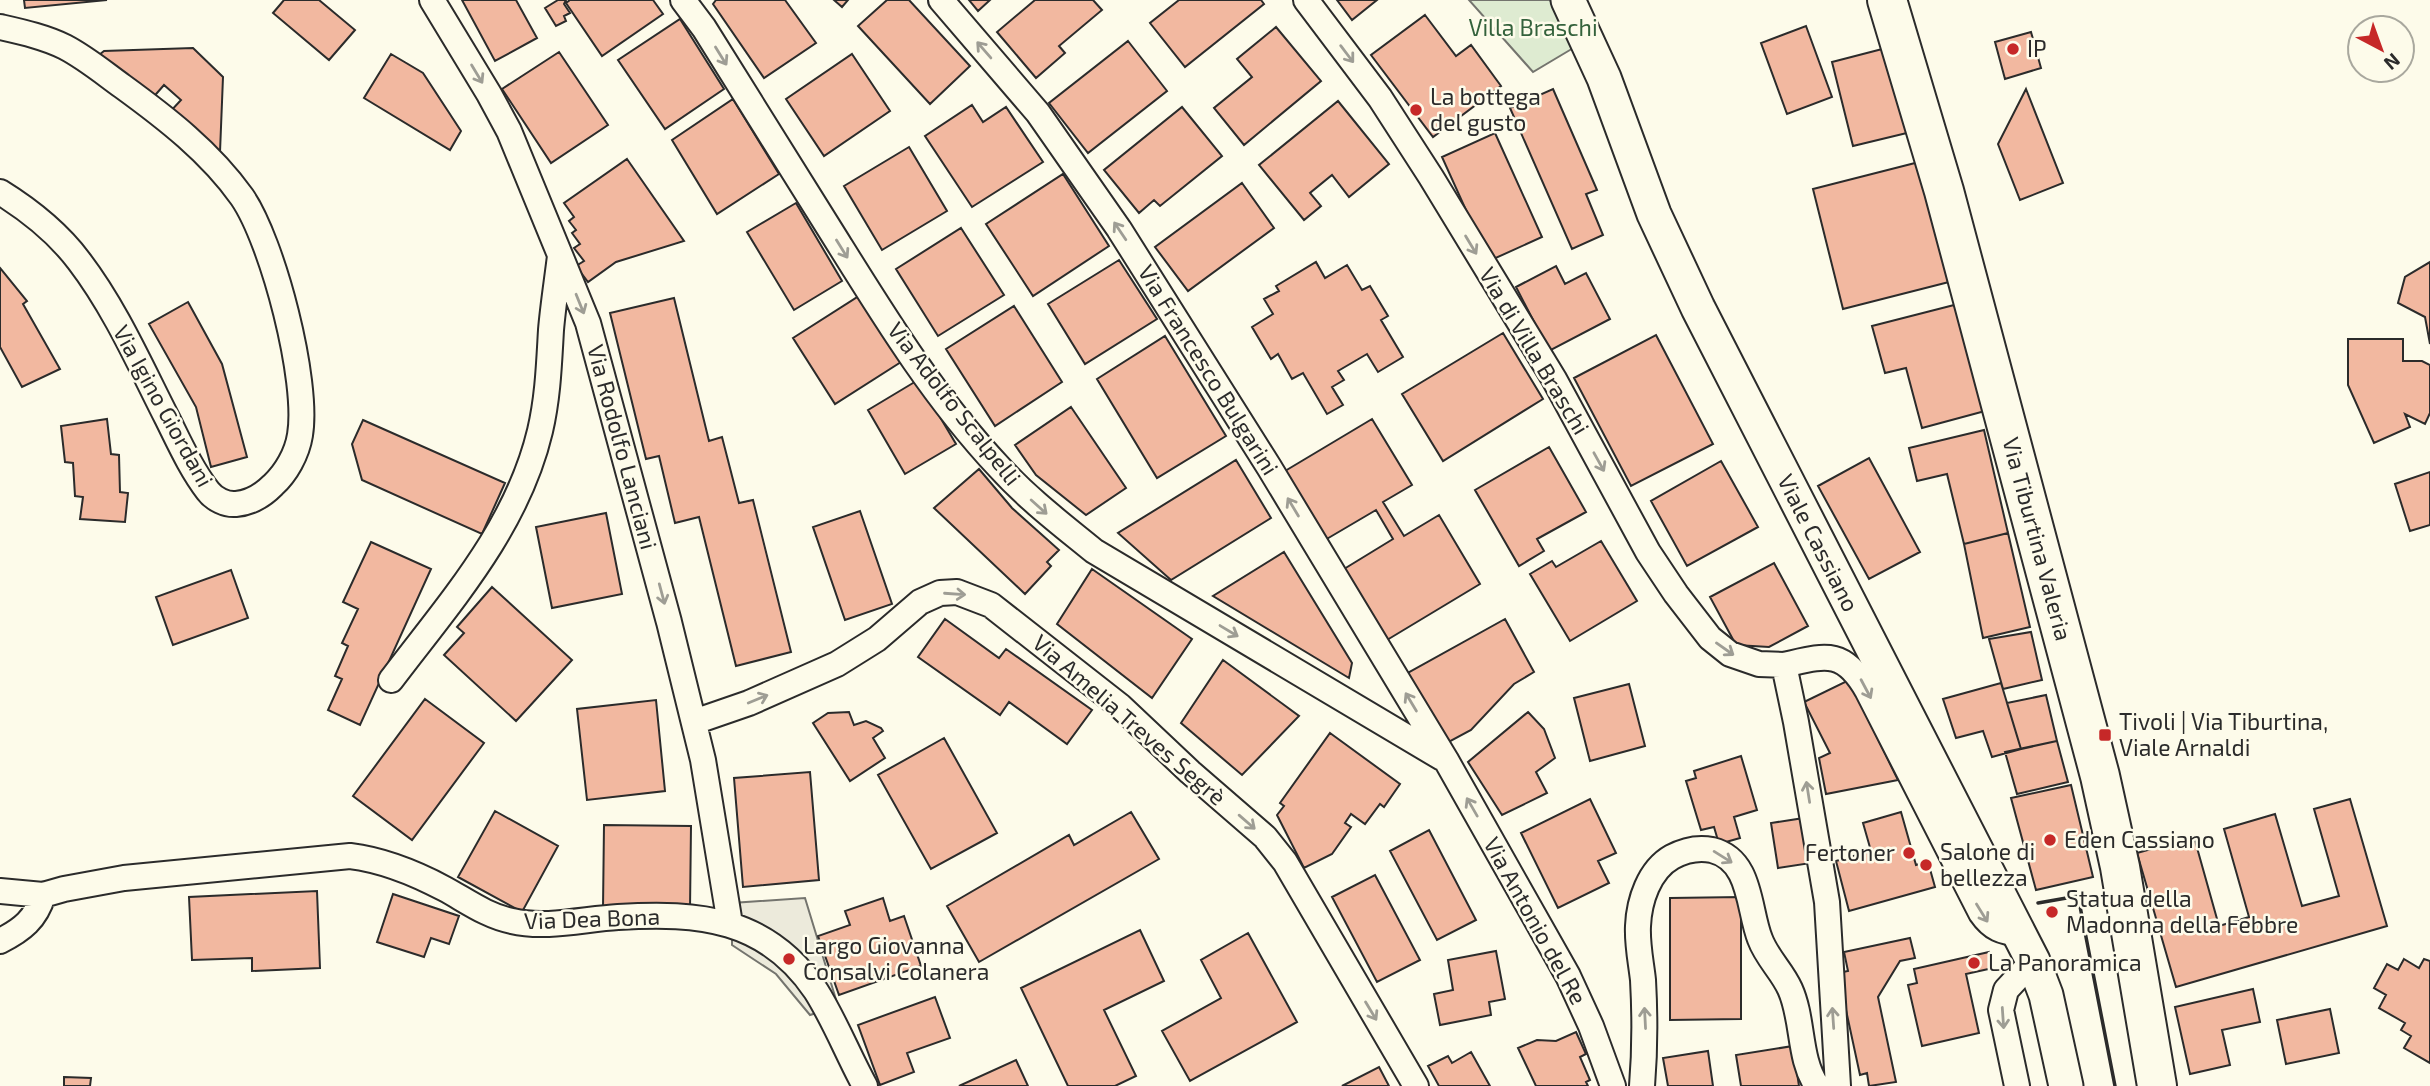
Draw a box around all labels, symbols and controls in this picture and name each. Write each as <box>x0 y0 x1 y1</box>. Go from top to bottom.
park label: Villa Braschi <box>1468 13 1598 41</box>
north arrow <box>2346 14 2416 84</box>
place label: IP <box>2027 34 2047 62</box>
one-way arrow <box>976 41 992 59</box>
marker: IP <box>2005 41 2021 57</box>
one-way arrow <box>1339 45 1354 64</box>
one-way arrow <box>715 46 729 66</box>
text: N <box>2380 49 2405 75</box>
one-way arrow <box>471 64 485 84</box>
place label: La bottega del gusto <box>1430 82 1541 136</box>
marker: La bottega del gusto <box>1408 102 1424 118</box>
one-way arrow <box>1113 222 1128 241</box>
one-way arrow <box>1464 234 1478 254</box>
one-way arrow <box>836 239 850 259</box>
street label: Via Francesco Bulgarini <box>1133 259 1285 480</box>
street label: Via di Villa Braschi <box>1474 262 1596 439</box>
one-way arrow <box>575 293 588 314</box>
street label: Via Adolfo Scalpelli <box>882 316 1027 491</box>
street label: Via Igino Giordani <box>108 320 220 491</box>
street label: Via Rodolfo Lanciani <box>582 341 664 552</box>
street label: Via Tiburtina Valeria <box>1997 434 2079 643</box>
one-way arrow <box>1593 451 1606 472</box>
street label: Viale Cassiano <box>1772 469 1866 616</box>
one-way arrow <box>1286 498 1300 518</box>
one-way arrow <box>1030 499 1048 515</box>
one-way arrow <box>656 582 669 604</box>
one-way arrow <box>943 588 966 601</box>
one-way arrow <box>1219 624 1239 638</box>
street label: Via Amelia Treves Segrè <box>1027 628 1232 811</box>
one-way arrow <box>1715 642 1734 656</box>
one-way arrow <box>1859 679 1873 699</box>
one-way arrow <box>747 692 768 705</box>
one-way arrow <box>1403 692 1417 712</box>
place label: Tivoli | Via Tiburtina, Viale Arnaldi <box>2119 707 2328 761</box>
marker: Tivoli | Via Tiburtina, Viale Arnaldi <box>2097 727 2113 743</box>
one-way arrow <box>1801 781 1814 804</box>
one-way arrow <box>1465 797 1478 818</box>
one-way arrow <box>1238 814 1256 830</box>
place label: Eden Cassiano <box>2064 825 2215 853</box>
street label: Via Antonio del Re <box>1478 832 1593 1009</box>
marker: Eden Cassiano <box>2042 832 2058 848</box>
place label: Salone di bellezza <box>1940 837 2035 891</box>
place label: Fertoner <box>1805 838 1895 866</box>
marker: Fertoner <box>1901 845 1917 861</box>
one-way arrow <box>1713 850 1733 864</box>
marker: Salone di bellezza <box>1918 857 1934 873</box>
place label: Statua della Madonna della Febbre <box>2066 884 2298 938</box>
street label: Via Dea Bona <box>523 902 660 934</box>
one-way arrow <box>1975 903 1990 922</box>
marker: Statua della Madonna della Febbre <box>2044 904 2060 920</box>
place label: Largo Giovanna Consalvi Colanera <box>803 931 989 985</box>
place label: La Panoramica <box>1988 948 2142 976</box>
marker: Largo Giovanna Consalvi Colanera <box>781 951 797 967</box>
marker: La Panoramica <box>1966 955 1982 971</box>
one-way arrow <box>1364 1000 1378 1020</box>
one-way arrow <box>1997 1006 2010 1029</box>
one-way arrow <box>1638 1007 1651 1030</box>
one-way arrow <box>1826 1007 1839 1030</box>

